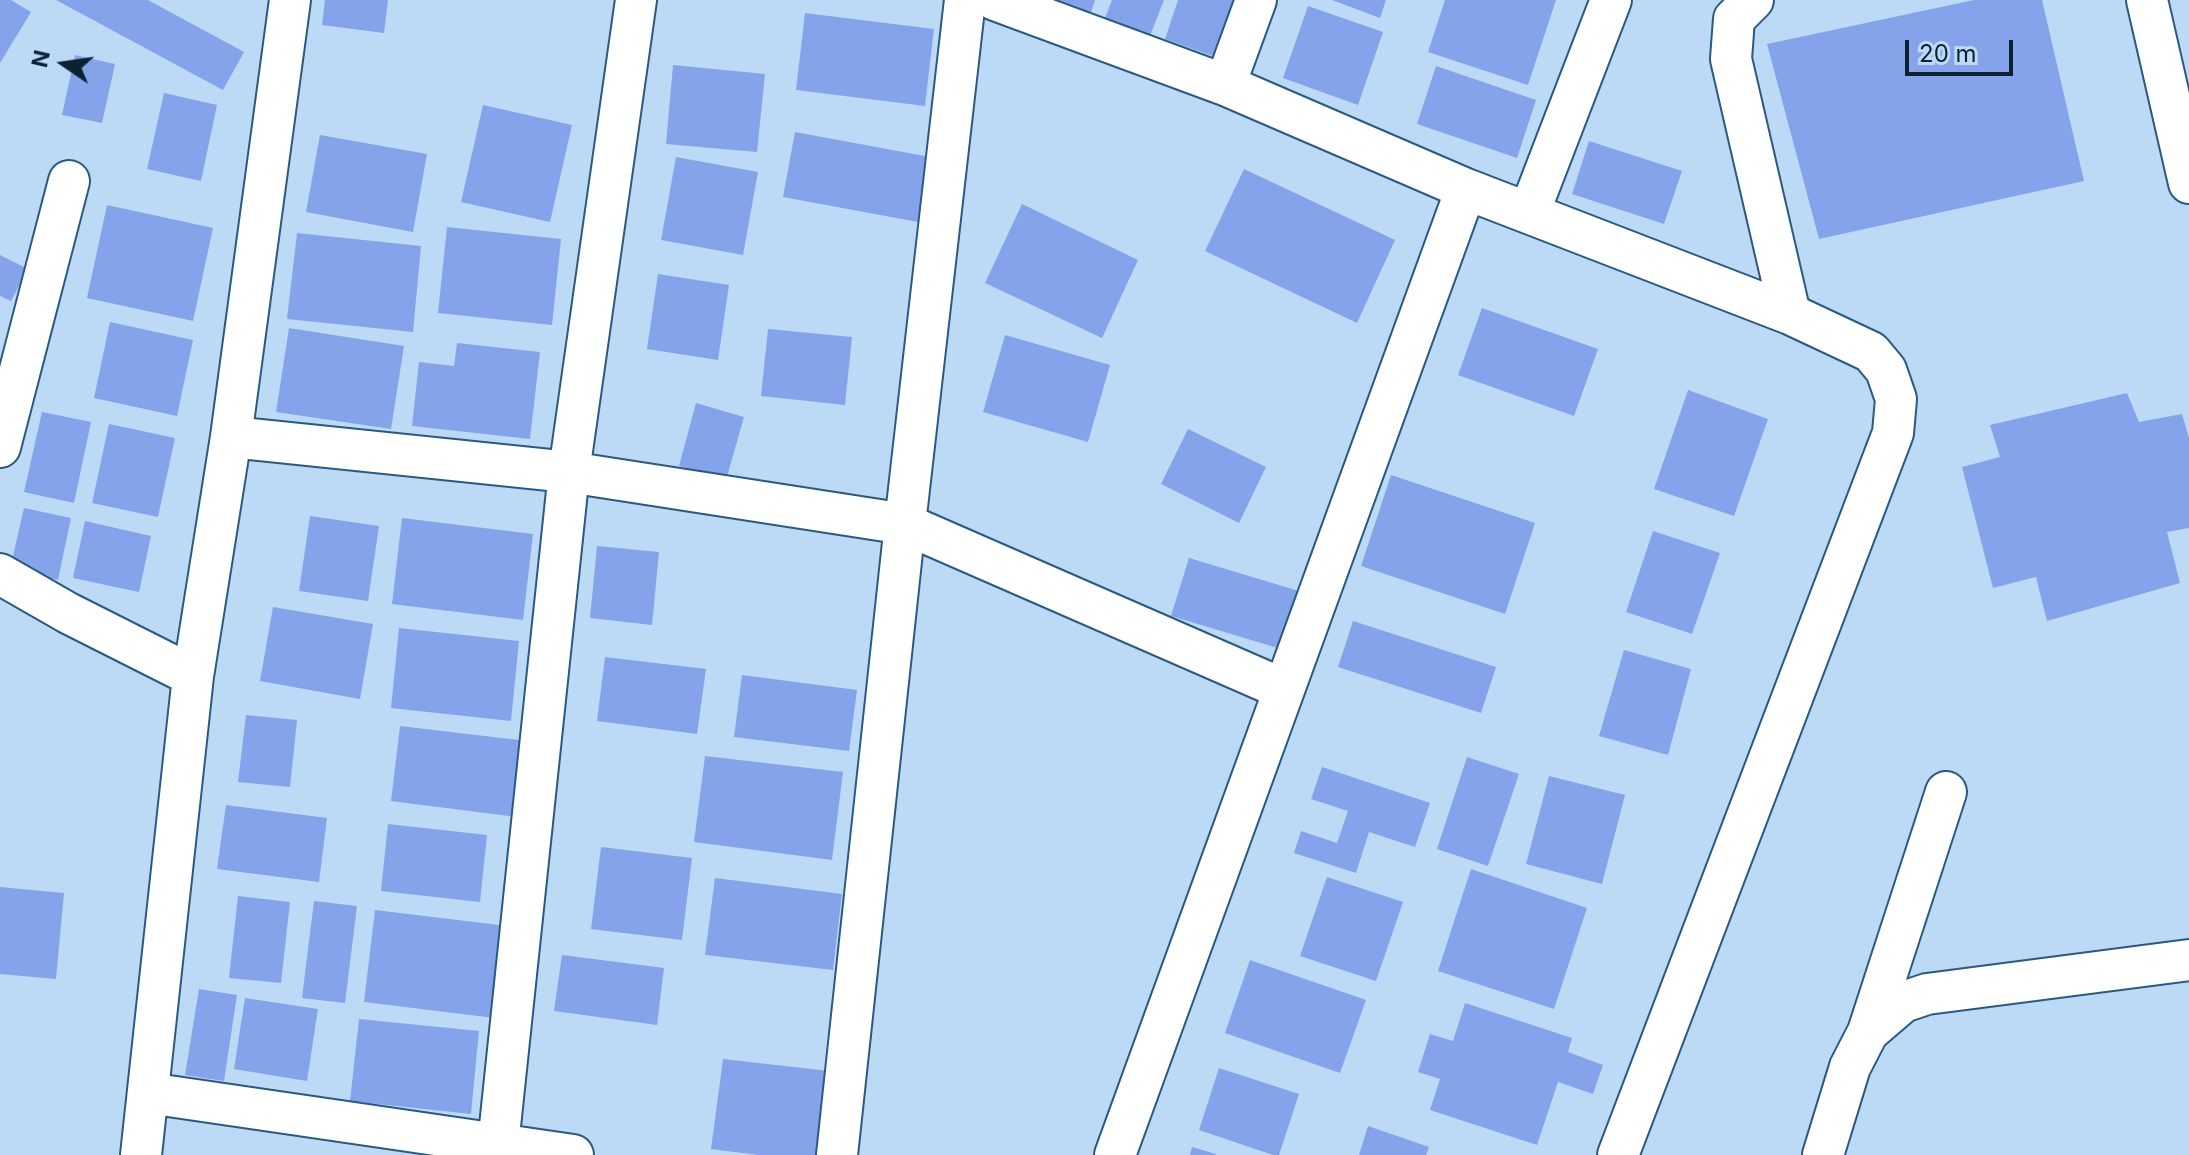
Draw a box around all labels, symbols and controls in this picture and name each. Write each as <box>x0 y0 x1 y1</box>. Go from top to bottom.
north arrow <box>24 24 104 104</box>
scale bar <box>1909 24 2017 74</box>
text: 20 m <box>1919 39 1977 68</box>
text: N <box>26 48 55 70</box>

